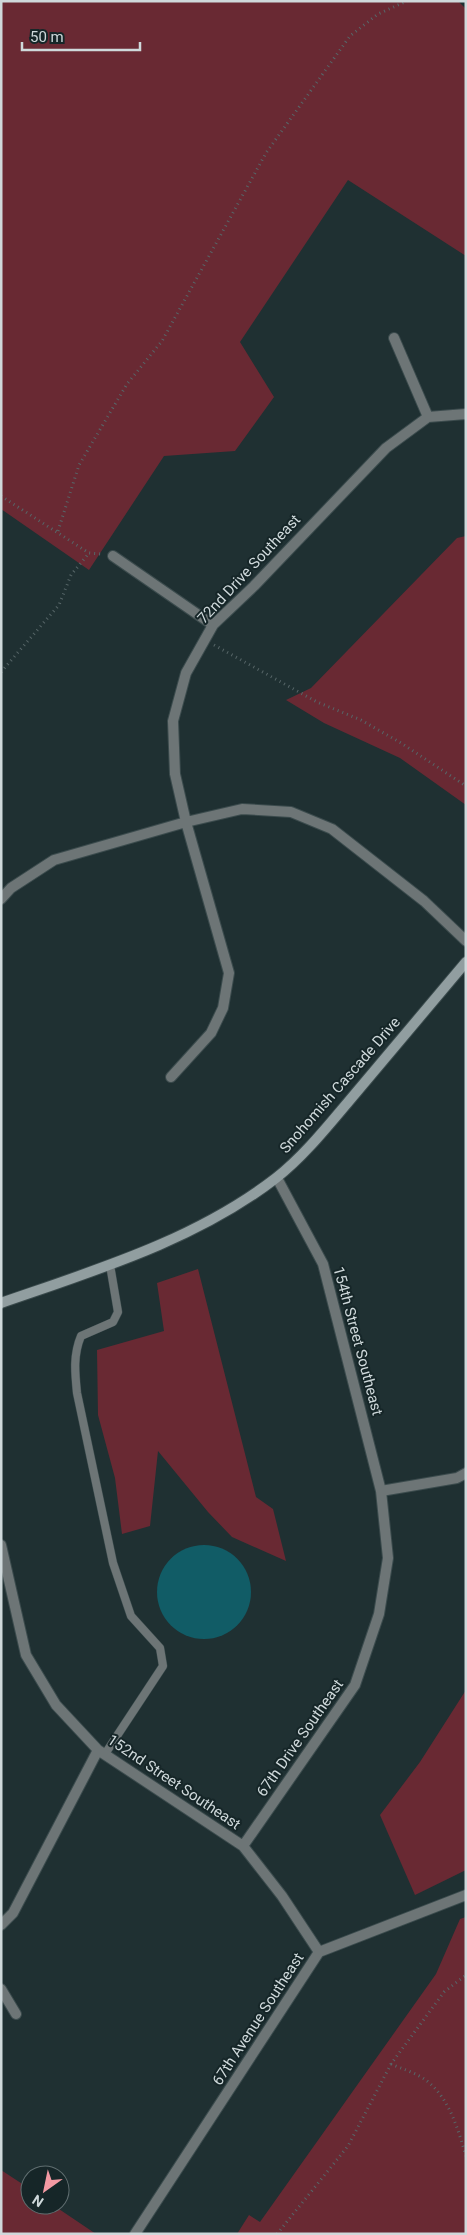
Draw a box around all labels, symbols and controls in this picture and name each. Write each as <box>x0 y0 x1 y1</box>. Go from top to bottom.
scale bar <box>22 20 140 52</box>
text: 50 m <box>30 28 64 46</box>
street label: 72nd Drive Southeast <box>194 511 304 627</box>
street label: Snohomish Cascade Drive <box>276 1013 404 1157</box>
street label: 154th Street Southeast <box>329 1265 387 1417</box>
street label: 67th Drive Southeast <box>253 1676 347 1800</box>
street label: 152nd Street Southeast <box>104 1731 244 1833</box>
street label: 67th Avenue Southeast <box>208 1949 308 2089</box>
north arrow <box>20 2165 70 2215</box>
text: N <box>29 2191 46 2210</box>

